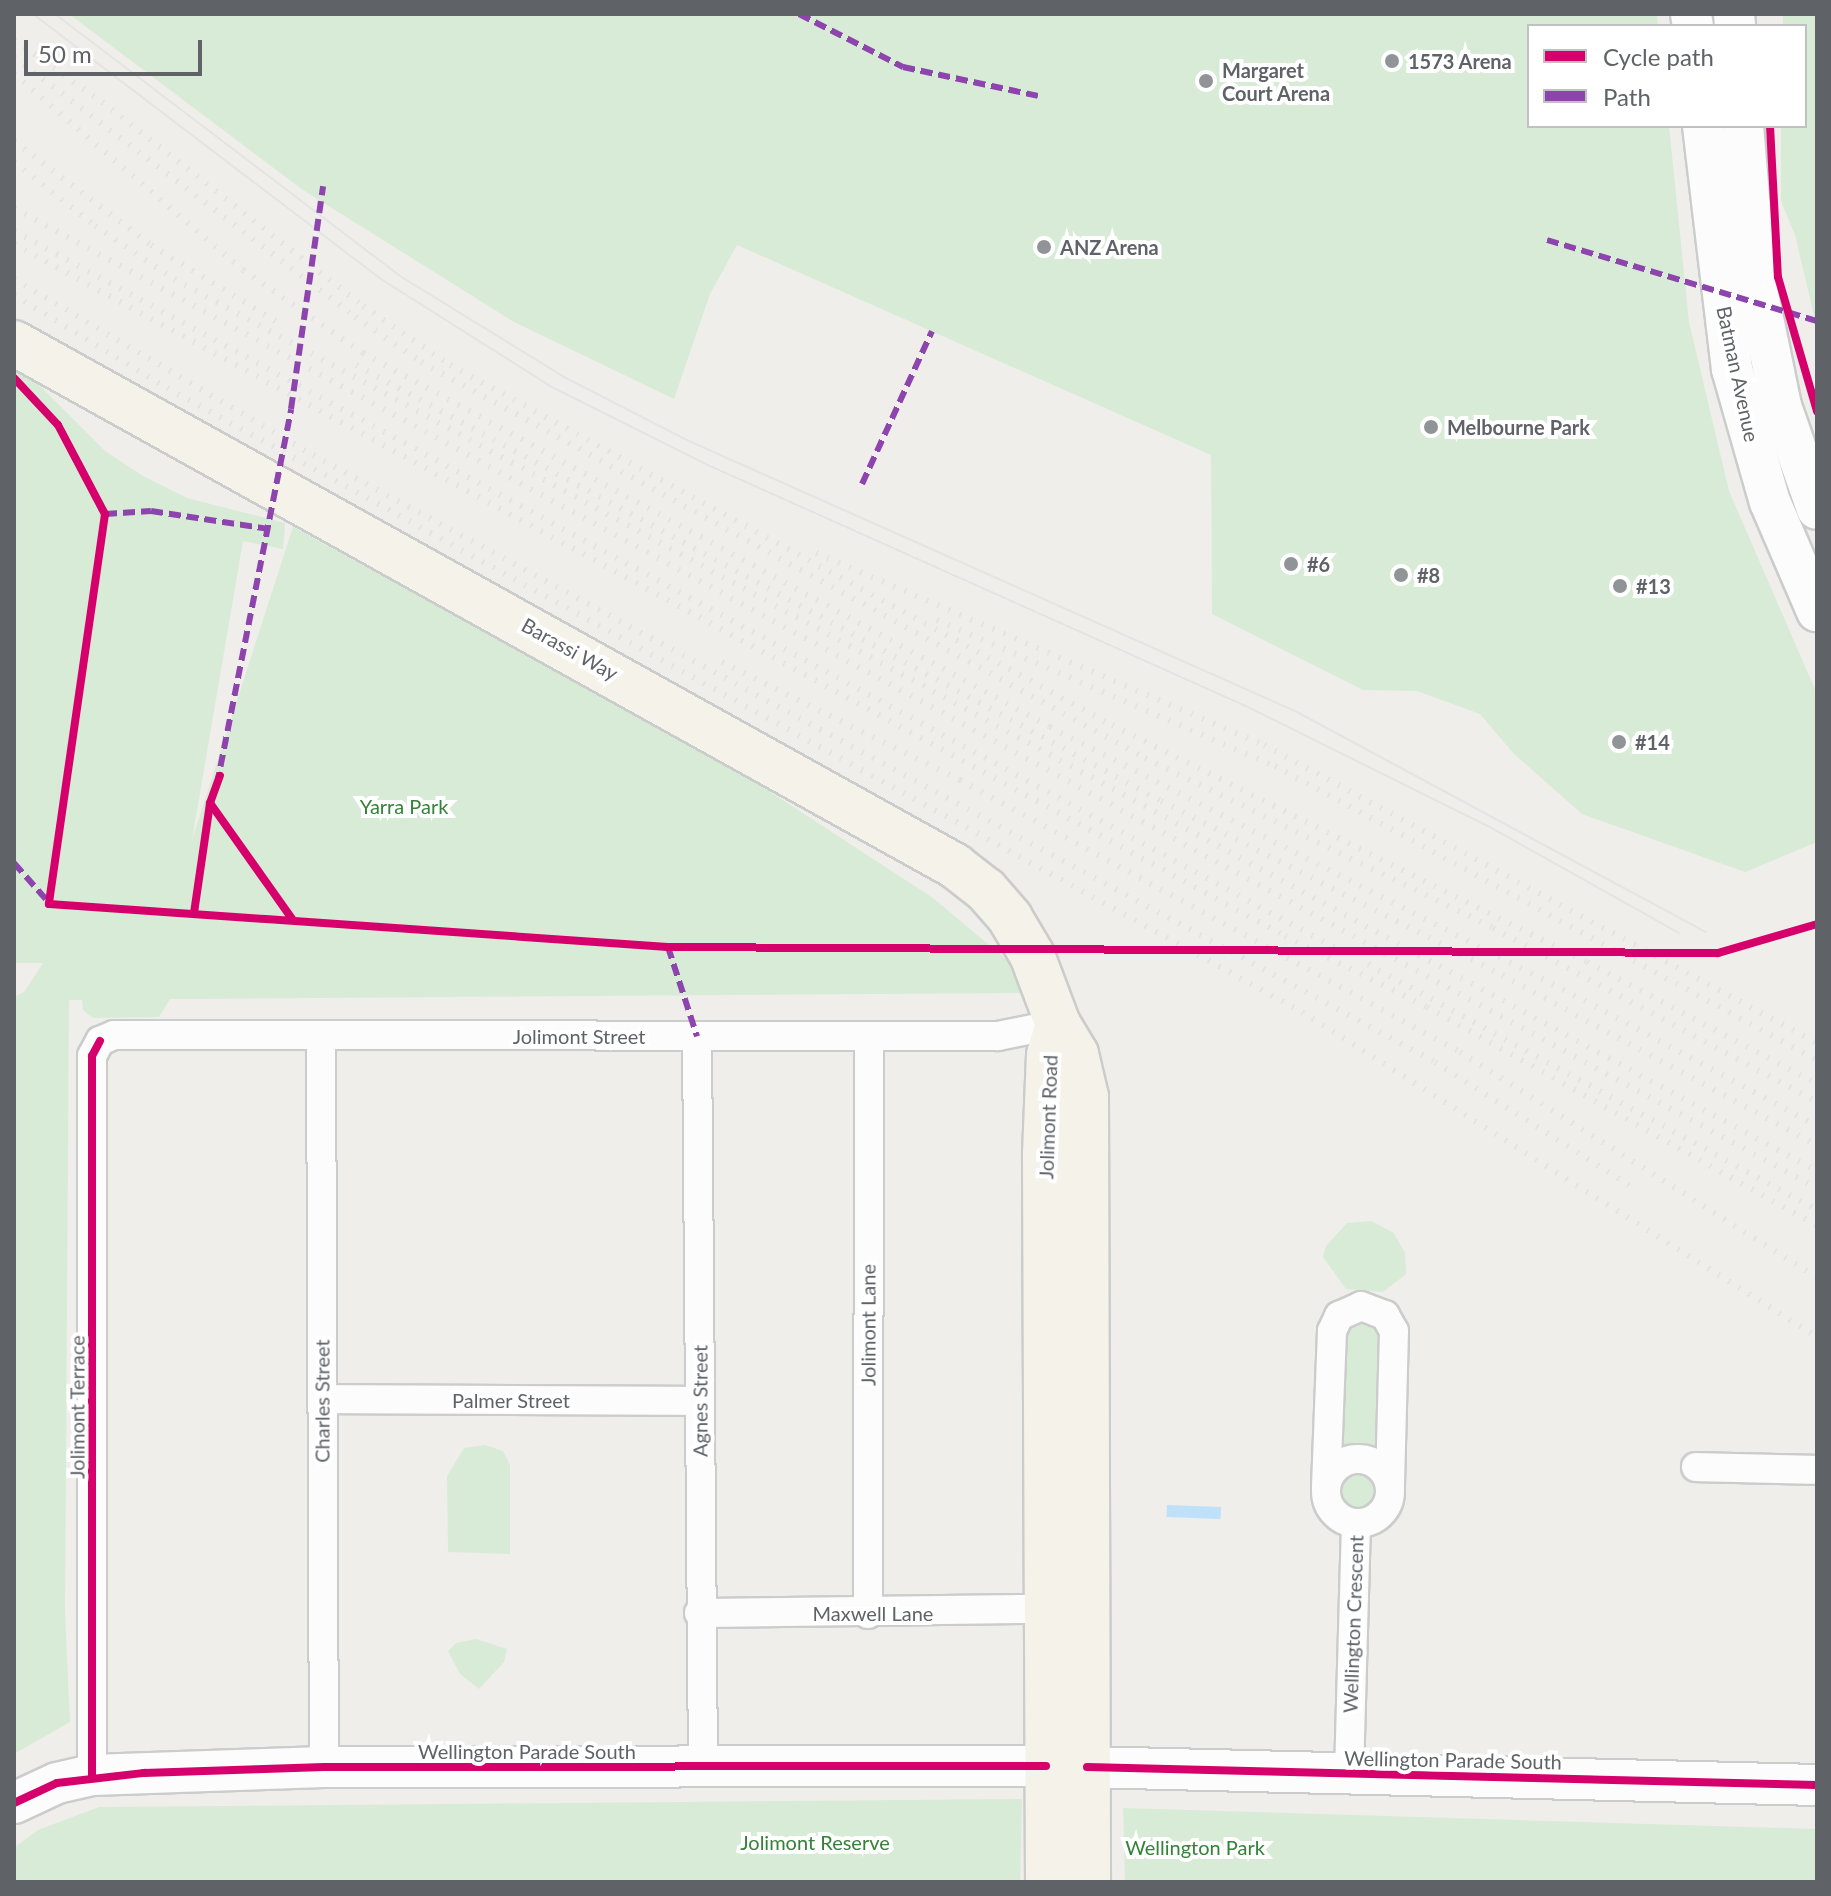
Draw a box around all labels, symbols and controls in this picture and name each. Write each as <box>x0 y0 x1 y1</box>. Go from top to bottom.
scale bar <box>28 24 206 74</box>
legend <box>1527 24 1807 128</box>
text: 50 m <box>38 39 92 68</box>
text: Cycle path <box>1603 42 1714 71</box>
place label: 1573 Arena <box>1408 49 1512 73</box>
marker: 1573 Arena <box>1383 52 1401 70</box>
place label: Margaret Court Arena <box>1222 58 1331 105</box>
marker: Margaret Court Arena <box>1197 72 1215 90</box>
text: Path <box>1603 82 1651 111</box>
place label: ANZ Arena <box>1060 235 1159 259</box>
marker: ANZ Arena <box>1035 238 1053 256</box>
street label: Batman Avenue <box>1712 304 1764 444</box>
place label: Melbourne Park <box>1447 415 1590 439</box>
marker: Melbourne Park <box>1422 418 1440 436</box>
place label: #6 <box>1307 552 1330 576</box>
marker: #6 <box>1282 555 1300 573</box>
place label: #8 <box>1417 563 1440 587</box>
marker: #8 <box>1392 566 1410 584</box>
place label: #13 <box>1636 574 1671 598</box>
marker: #13 <box>1611 577 1629 595</box>
street label: Barassi Way <box>518 613 622 685</box>
place label: #14 <box>1635 730 1670 754</box>
marker: #14 <box>1610 733 1628 751</box>
park label: Yarra Park <box>360 794 448 818</box>
street label: Jolimont Street <box>513 1024 645 1048</box>
street label: Jolimont Road <box>1034 1054 1062 1180</box>
street label: Jolimont Lane <box>856 1264 880 1386</box>
street label: Jolimont Terrace <box>65 1335 89 1479</box>
street label: Charles Street <box>310 1339 334 1463</box>
street label: Agnes Street <box>688 1345 712 1457</box>
street label: Palmer Street <box>452 1388 570 1412</box>
street label: Wellington Crescent <box>1338 1535 1368 1713</box>
street label: Maxwell Lane <box>813 1601 933 1625</box>
street label: Wellington Parade South <box>418 1739 636 1763</box>
street label: Wellington Parade South <box>1344 1746 1562 1774</box>
park label: Jolimont Reserve <box>740 1830 890 1854</box>
park label: Wellington Park <box>1125 1835 1265 1859</box>

